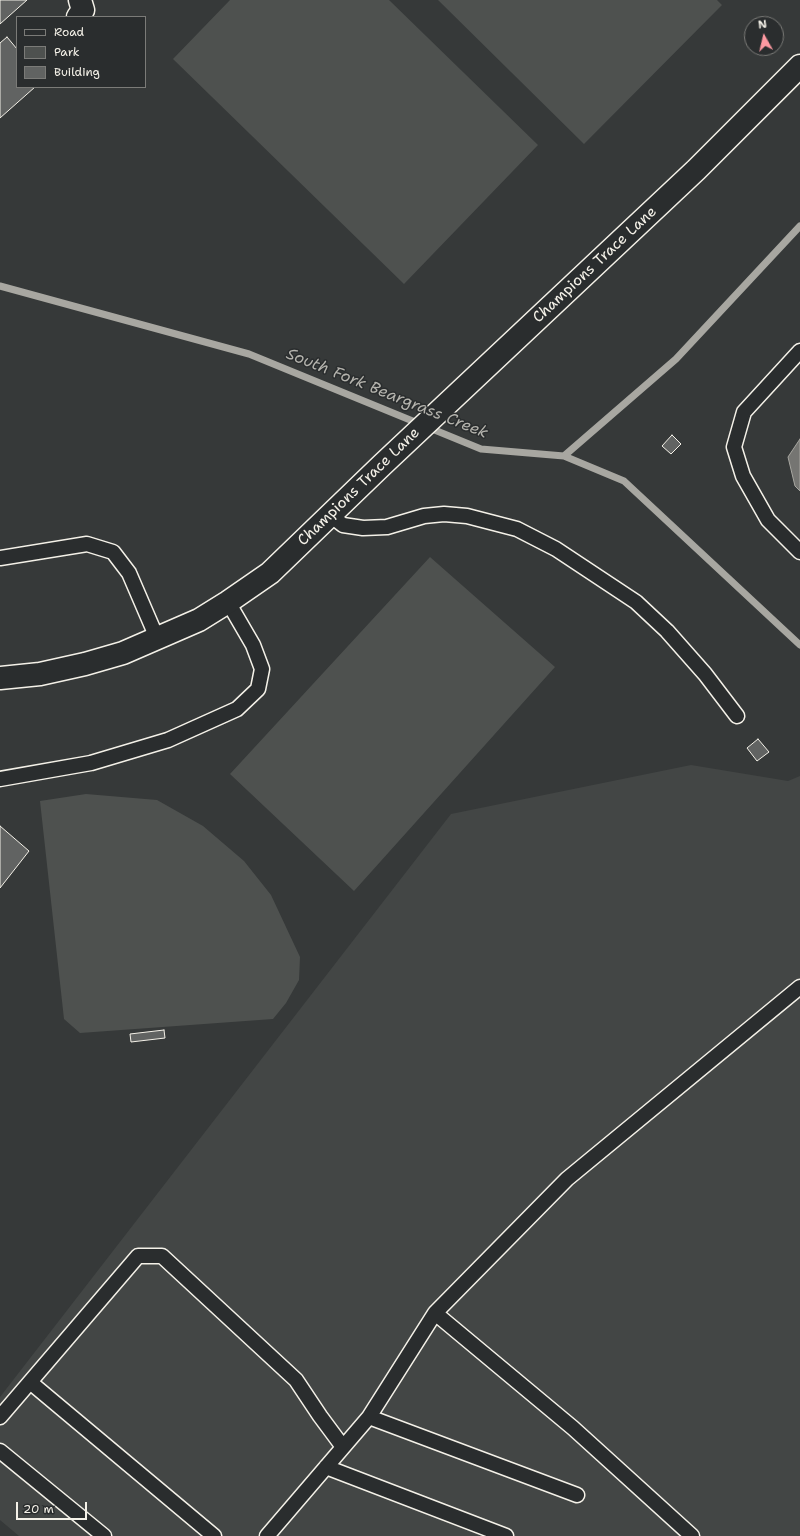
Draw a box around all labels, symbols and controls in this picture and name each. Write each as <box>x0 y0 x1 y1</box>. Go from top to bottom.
legend <box>16 16 146 88</box>
north arrow <box>744 16 784 56</box>
text: N <box>757 17 768 33</box>
text: Road <box>54 24 84 40</box>
text: Park <box>54 44 80 60</box>
text: Building <box>54 64 100 80</box>
street label: Champions Trace Lane <box>529 203 661 327</box>
water label: South Fork Beargrass Creek <box>283 345 491 443</box>
street label: Champions Trace Lane <box>294 424 424 550</box>
scale bar <box>18 1494 89 1520</box>
text: 20 m <box>23 1501 54 1517</box>

